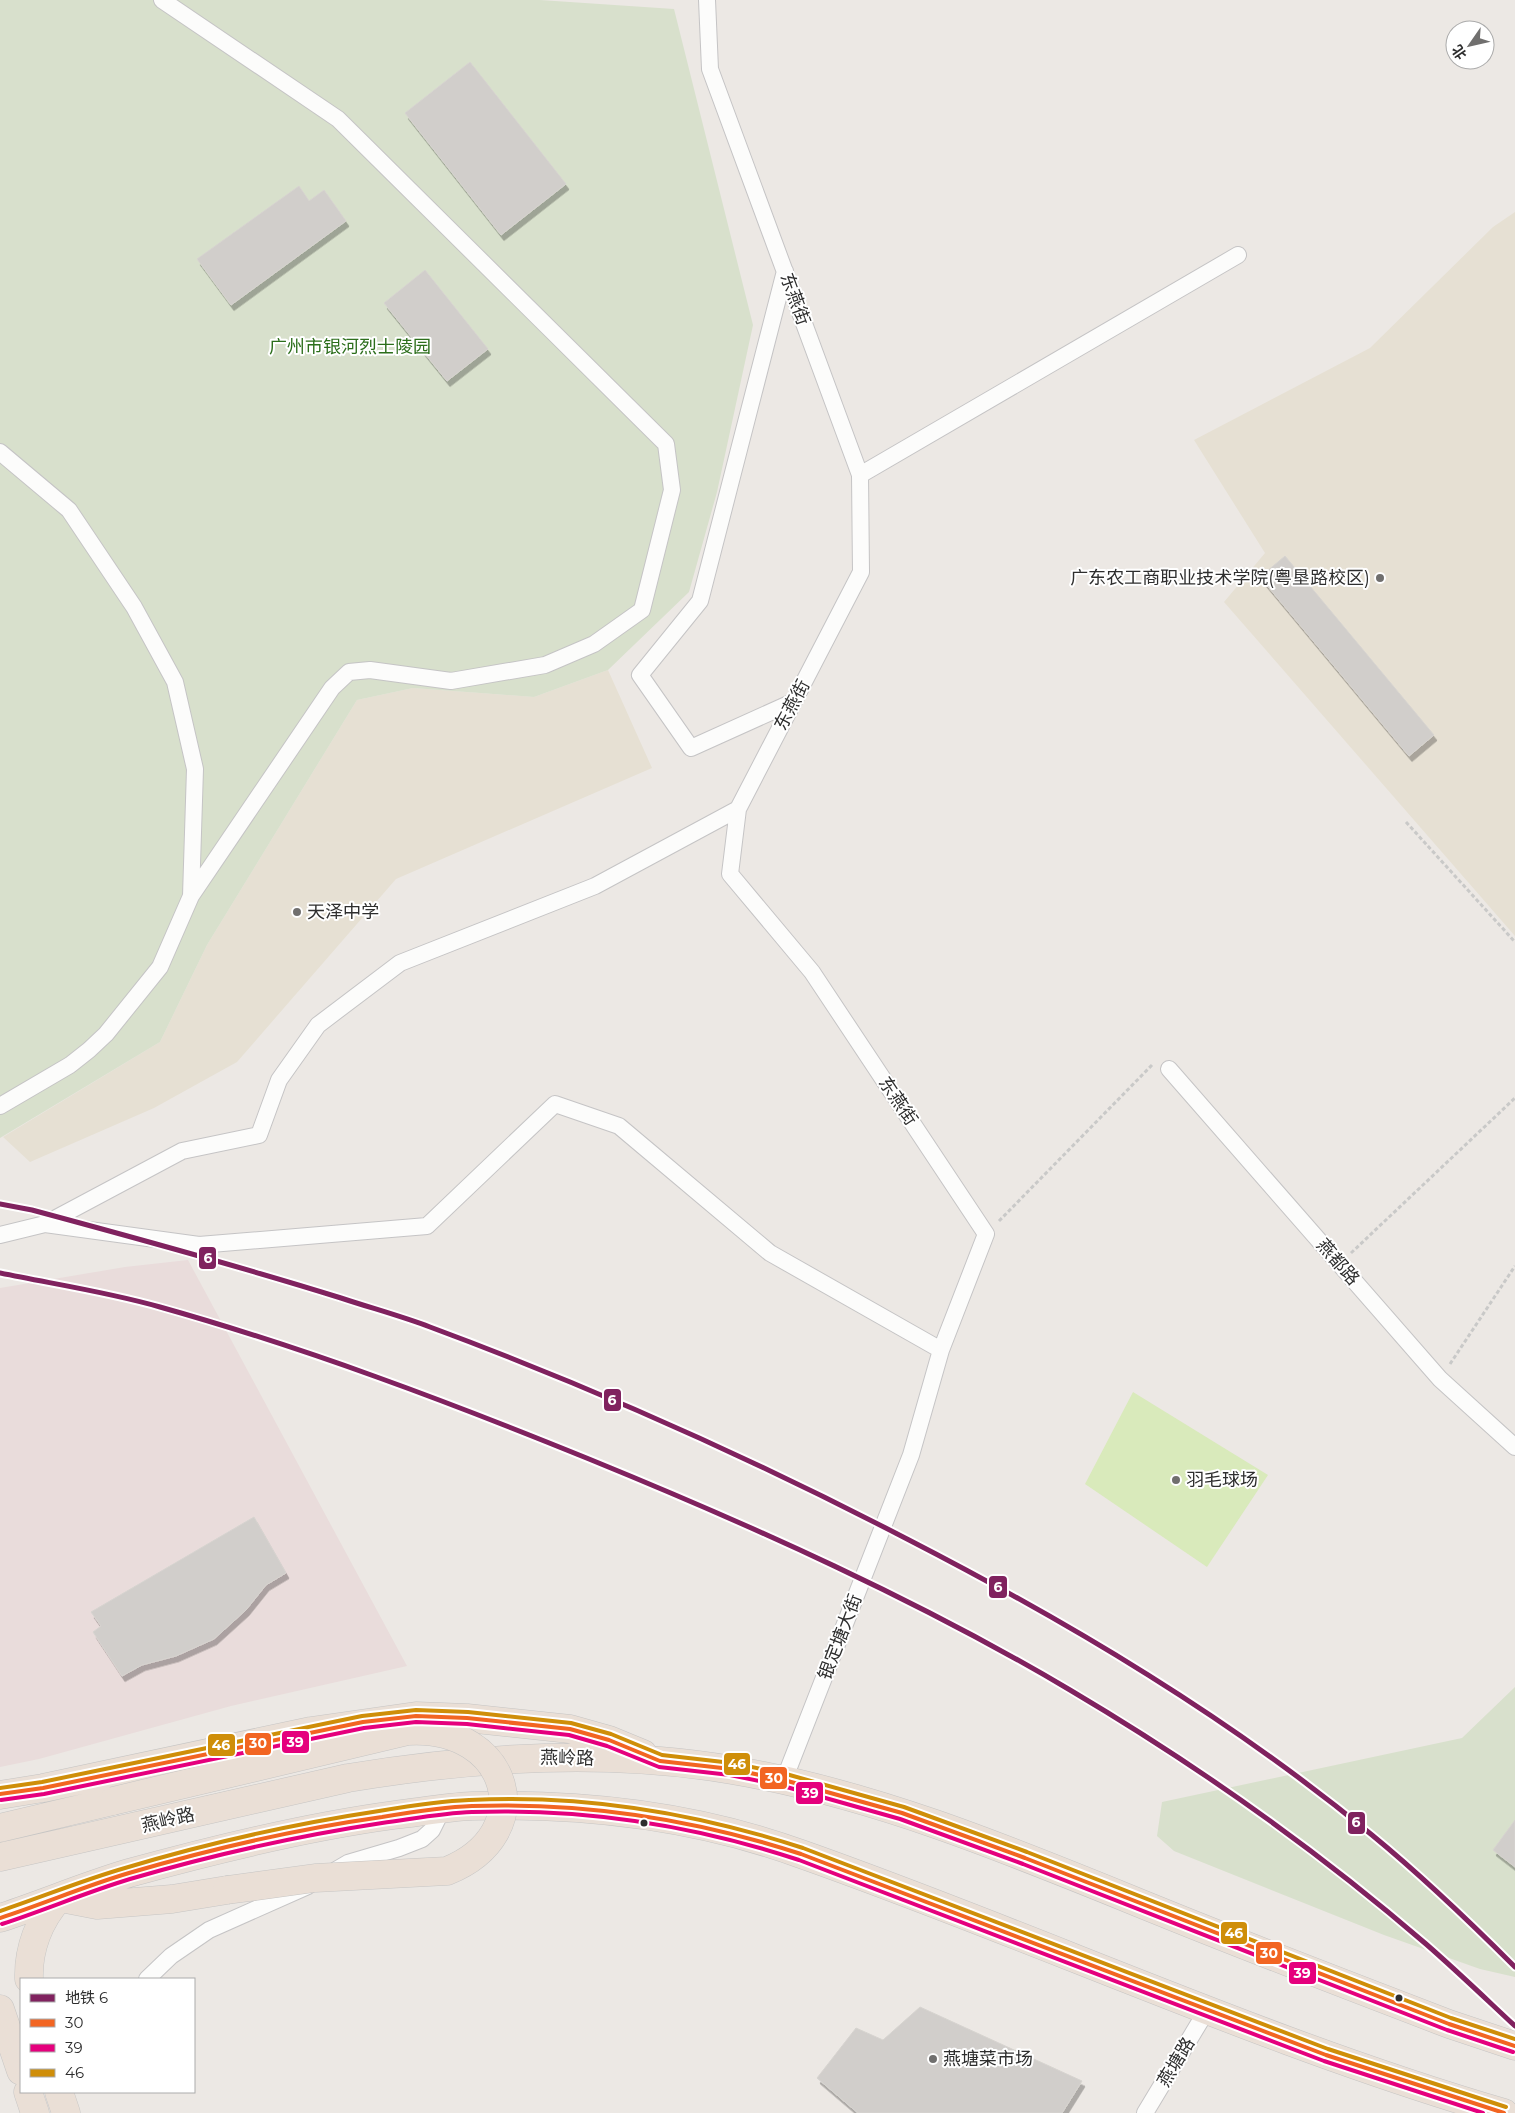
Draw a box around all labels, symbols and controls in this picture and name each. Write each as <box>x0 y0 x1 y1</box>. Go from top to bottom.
north arrow <box>1445 20 1495 70</box>
text: 北 <box>1448 41 1471 63</box>
street label: 东燕街 <box>775 270 815 328</box>
park label: 广州市银河烈士陵园 <box>269 336 431 358</box>
place label: 广东农工商职业技术学院(粤垦路校区) <box>1070 567 1370 589</box>
marker: 广东农工商职业技术学院(粤垦路校区) <box>1374 572 1386 584</box>
street label: 东燕街 <box>770 676 814 734</box>
place label: 天泽中学 <box>307 901 379 923</box>
marker: 天泽中学 <box>291 906 303 918</box>
street label: 东燕街 <box>874 1072 922 1130</box>
street label: 燕都路 <box>1312 1234 1364 1290</box>
line badge: 6 <box>198 1246 217 1270</box>
text: 6 <box>204 1249 213 1267</box>
line badge: 6 <box>603 1388 622 1412</box>
text: 6 <box>608 1391 617 1409</box>
place label: 羽毛球场 <box>1186 1469 1258 1491</box>
marker: 羽毛球场 <box>1170 1474 1182 1486</box>
line badge: 6 <box>988 1575 1008 1599</box>
text: 6 <box>994 1578 1003 1596</box>
street label: 银定塘大街 <box>814 1591 866 1683</box>
line badge: 39 <box>281 1730 310 1754</box>
line badge: 30 <box>244 1732 272 1756</box>
line badge: 46 <box>207 1733 236 1757</box>
text: 39 <box>285 1733 304 1751</box>
text: 30 <box>248 1734 267 1752</box>
text: 46 <box>212 1736 230 1754</box>
street label: 燕岭路 <box>540 1747 594 1769</box>
line badge: 46 <box>723 1752 751 1776</box>
text: 46 <box>728 1755 746 1773</box>
line badge: 30 <box>759 1766 788 1790</box>
text: 30 <box>764 1769 783 1787</box>
line badge: 39 <box>795 1781 824 1805</box>
text: 39 <box>800 1784 819 1802</box>
street label: 燕岭路 <box>139 1803 197 1837</box>
line badge: 6 <box>1347 1811 1366 1835</box>
text: 6 <box>1352 1813 1361 1831</box>
unlabelled marker <box>639 1818 649 1828</box>
line badge: 46 <box>1220 1921 1248 1945</box>
text: 46 <box>1225 1924 1243 1942</box>
line badge: 30 <box>1255 1941 1283 1965</box>
text: 30 <box>1259 1944 1278 1962</box>
line badge: 39 <box>1288 1961 1317 1985</box>
text: 39 <box>1292 1964 1311 1982</box>
legend <box>20 1978 195 2093</box>
text: 地铁 6 <box>65 1988 108 2007</box>
unlabelled marker <box>1394 1993 1404 2003</box>
text: 30 <box>65 2013 83 2032</box>
street label: 燕塘路 <box>1153 2033 1199 2091</box>
text: 39 <box>65 2038 83 2057</box>
place label: 燕塘菜市场 <box>943 2048 1033 2070</box>
marker: 燕塘菜市场 <box>927 2053 939 2065</box>
text: 46 <box>65 2063 84 2082</box>

